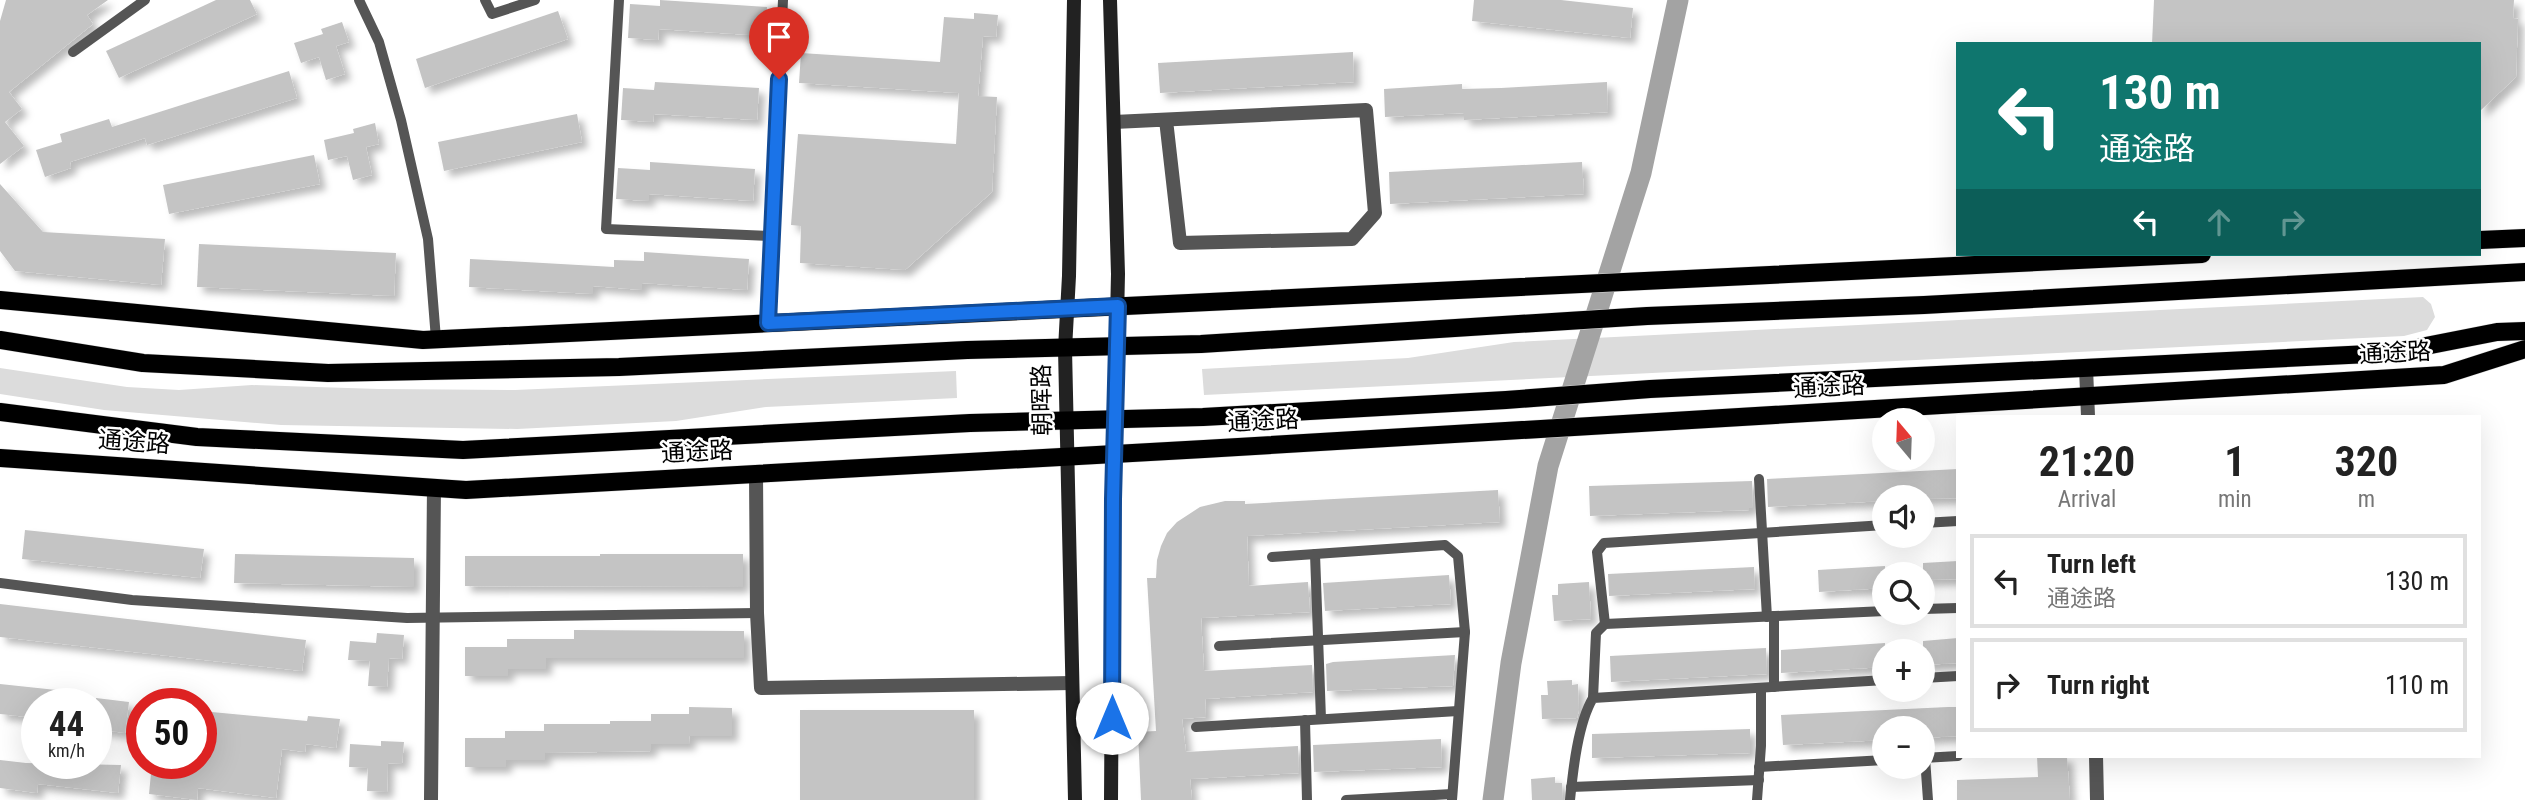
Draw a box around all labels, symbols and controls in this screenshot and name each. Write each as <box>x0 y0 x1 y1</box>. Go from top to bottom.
pin <box>749 7 809 79</box>
icon: arrive <box>760 18 798 56</box>
text: 130 m <box>2099 64 2221 121</box>
icon: left <box>1984 70 2075 161</box>
text: 通途路 <box>2099 130 2195 168</box>
icon: left <box>2127 203 2165 241</box>
icon: ahead <box>2200 203 2238 241</box>
icon: right <box>2273 203 2311 241</box>
street label: 通途路 <box>2358 337 2432 369</box>
street label: 朝晖路 <box>1027 364 1057 436</box>
street label: 通途路 <box>1792 371 1866 403</box>
street label: 通途路 <box>1226 405 1300 437</box>
north arrow <box>1872 408 1936 471</box>
map controls <box>1872 408 1935 779</box>
street label: 通途路 <box>97 426 171 458</box>
street label: 通途路 <box>660 436 734 468</box>
text: 21:20 <box>2039 437 2135 486</box>
text: 1 <box>2224 437 2245 486</box>
text: 320 <box>2334 437 2398 486</box>
button: sound <box>1872 485 1935 548</box>
text: Arrival <box>2058 486 2116 513</box>
text: min <box>2218 486 2252 513</box>
text: m <box>2358 486 2375 513</box>
text: Turn left <box>2047 549 2136 579</box>
button: search <box>1872 562 1935 625</box>
icon: left <box>1988 562 2026 600</box>
text: 130 m <box>2385 566 2449 596</box>
text: 通途路 <box>2047 585 2116 612</box>
button: + <box>1872 639 1935 702</box>
icon: right <box>1988 666 2026 704</box>
text: Turn right <box>2047 670 2149 700</box>
text: 110 m <box>2385 670 2449 700</box>
position arrow <box>1075 681 1149 755</box>
speed limit sign: 50 <box>126 688 217 779</box>
text: 44 <box>49 704 84 745</box>
button: − <box>1872 716 1935 779</box>
text: km/h <box>48 740 85 761</box>

